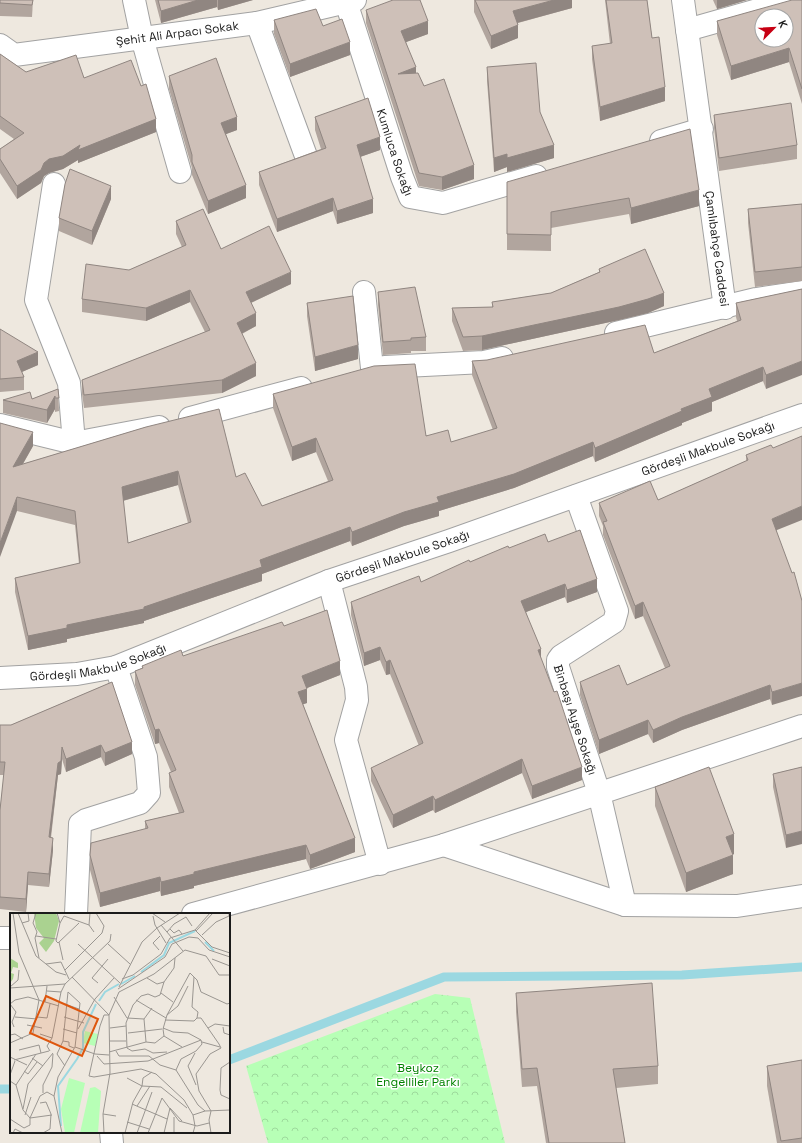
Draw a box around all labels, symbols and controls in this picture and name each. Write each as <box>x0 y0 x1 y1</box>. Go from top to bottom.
north arrow <box>754 8 794 48</box>
street label: Şehit Ali Arpacı Sokak <box>115 17 240 50</box>
text: K <box>775 18 791 30</box>
street label: Kumluca Sokağı <box>373 107 417 198</box>
street label: Çamlıbahçe Caddesi <box>701 190 733 308</box>
street label: Gördeşli Makbule Sokağı <box>639 417 777 480</box>
street label: Gördeşli Makbule Sokağı <box>333 526 472 586</box>
street label: Gördeşli Makbule Sokağı <box>29 640 169 684</box>
street label: Binbaşı Ayşe Sokağı <box>550 663 601 777</box>
inset map <box>10 913 230 1133</box>
park label: Beykoz Engelliler Parkı <box>376 1060 460 1090</box>

